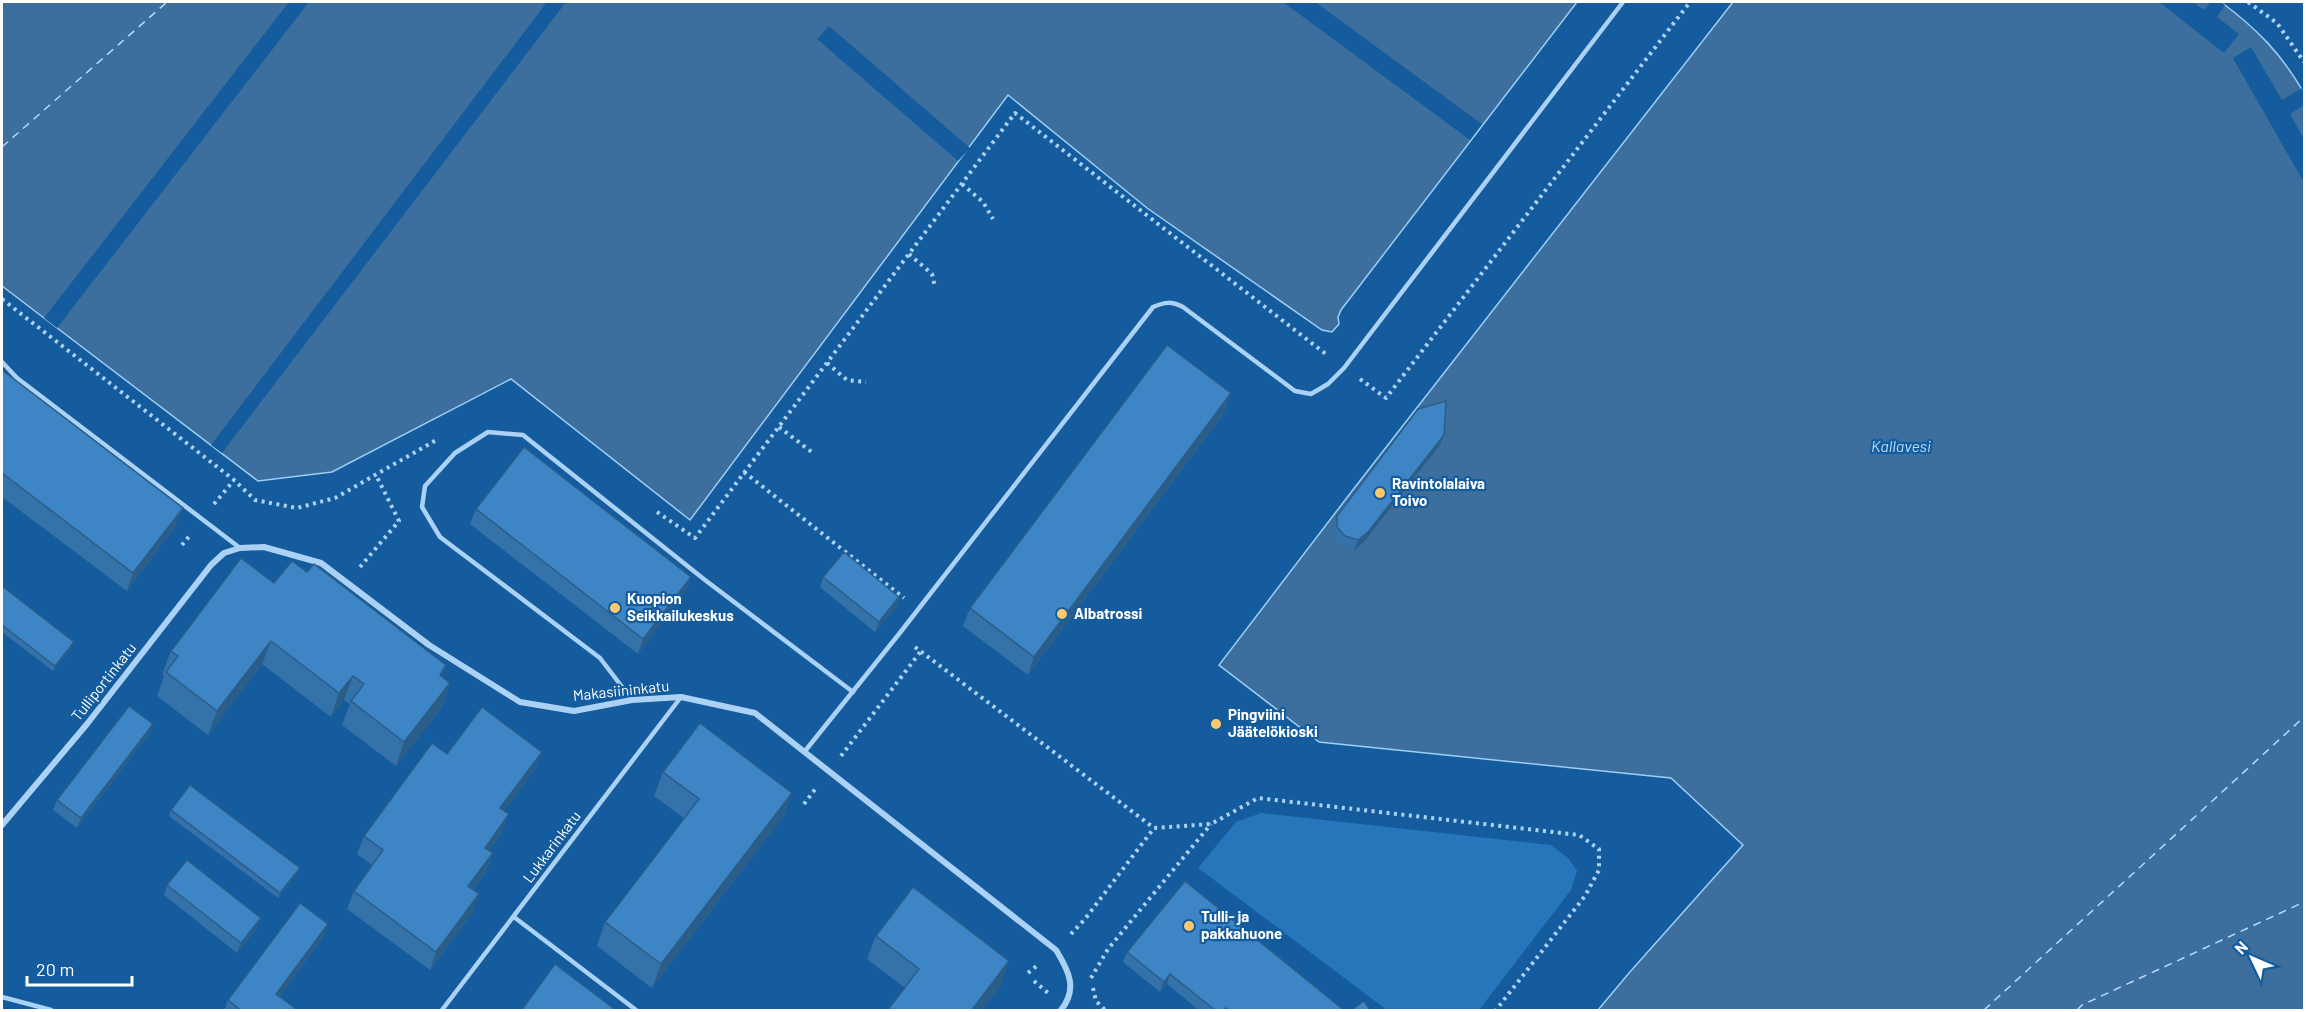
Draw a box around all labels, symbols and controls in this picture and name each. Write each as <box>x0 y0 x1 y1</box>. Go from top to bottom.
water label: Kallavesi <box>1871 436 1931 455</box>
place label: Ravintolalaiva Toivo <box>1392 474 1485 509</box>
marker: Ravintolalaiva Toivo <box>1373 486 1387 500</box>
place label: Kuopion Seikkailukeskus <box>627 589 734 624</box>
marker: Kuopion Seikkailukeskus <box>608 601 622 615</box>
place label: Albatrossi <box>1074 604 1143 622</box>
marker: Albatrossi <box>1055 607 1069 621</box>
street label: Tulliportinkatu <box>67 639 139 724</box>
street label: Makasiininkatu <box>572 676 670 704</box>
place label: Pingviini Jäätelökioski <box>1228 705 1318 740</box>
marker: Pingviini Jäätelökioski <box>1209 717 1223 731</box>
street label: Lukkarinkatu <box>518 807 584 886</box>
place label: Tulli- ja pakkahuone <box>1201 907 1282 942</box>
marker: Tulli- ja pakkahuone <box>1182 919 1196 933</box>
north arrow <box>2222 928 2282 988</box>
text: N <box>2230 937 2251 958</box>
scale bar <box>27 949 132 987</box>
text: 20 m <box>36 958 74 980</box>

